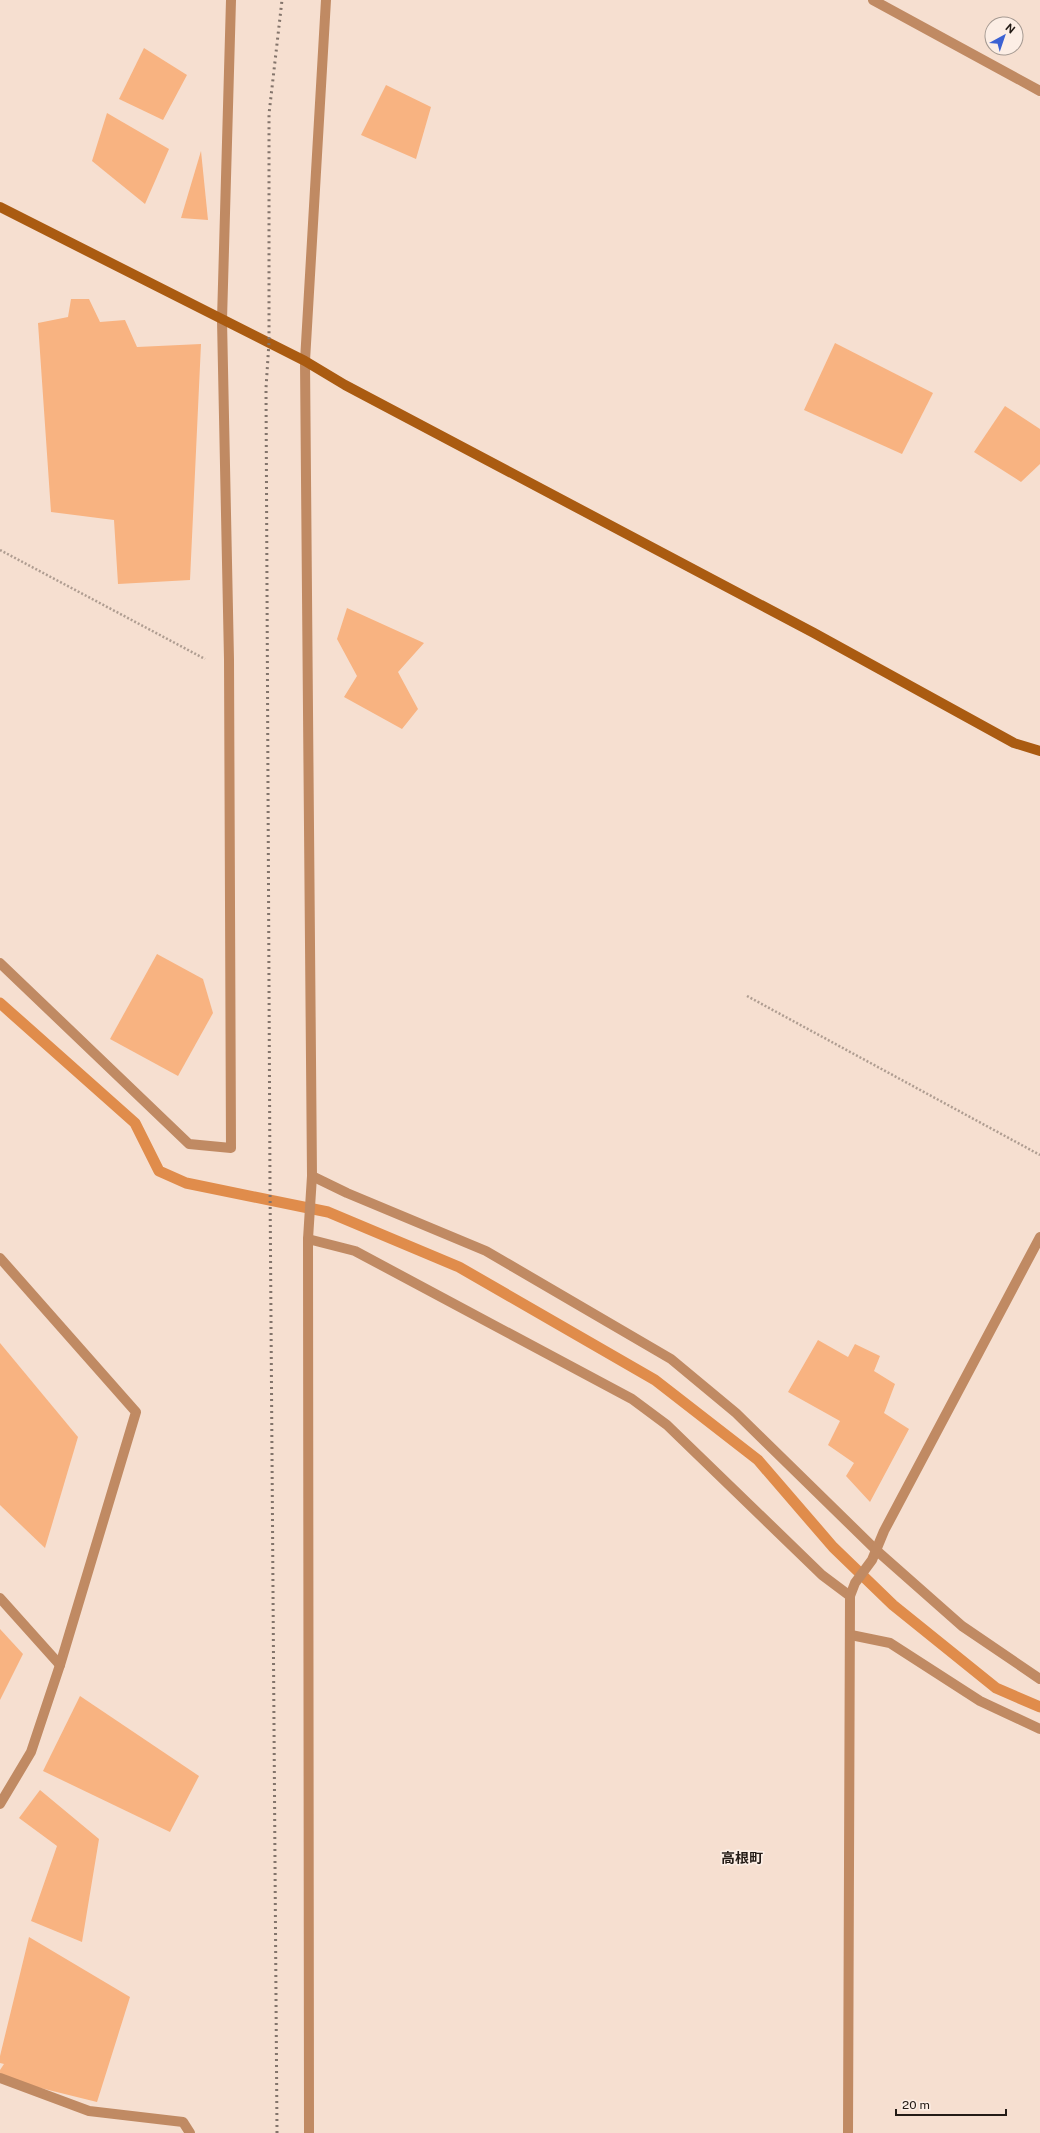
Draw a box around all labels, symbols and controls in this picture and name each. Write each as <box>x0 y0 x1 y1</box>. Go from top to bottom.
north arrow <box>984 16 1024 56</box>
text: N <box>1003 21 1018 36</box>
district label: 高根町 <box>721 1850 763 1866</box>
scale bar <box>896 2091 1006 2117</box>
text: 20 m <box>902 2098 930 2112</box>

